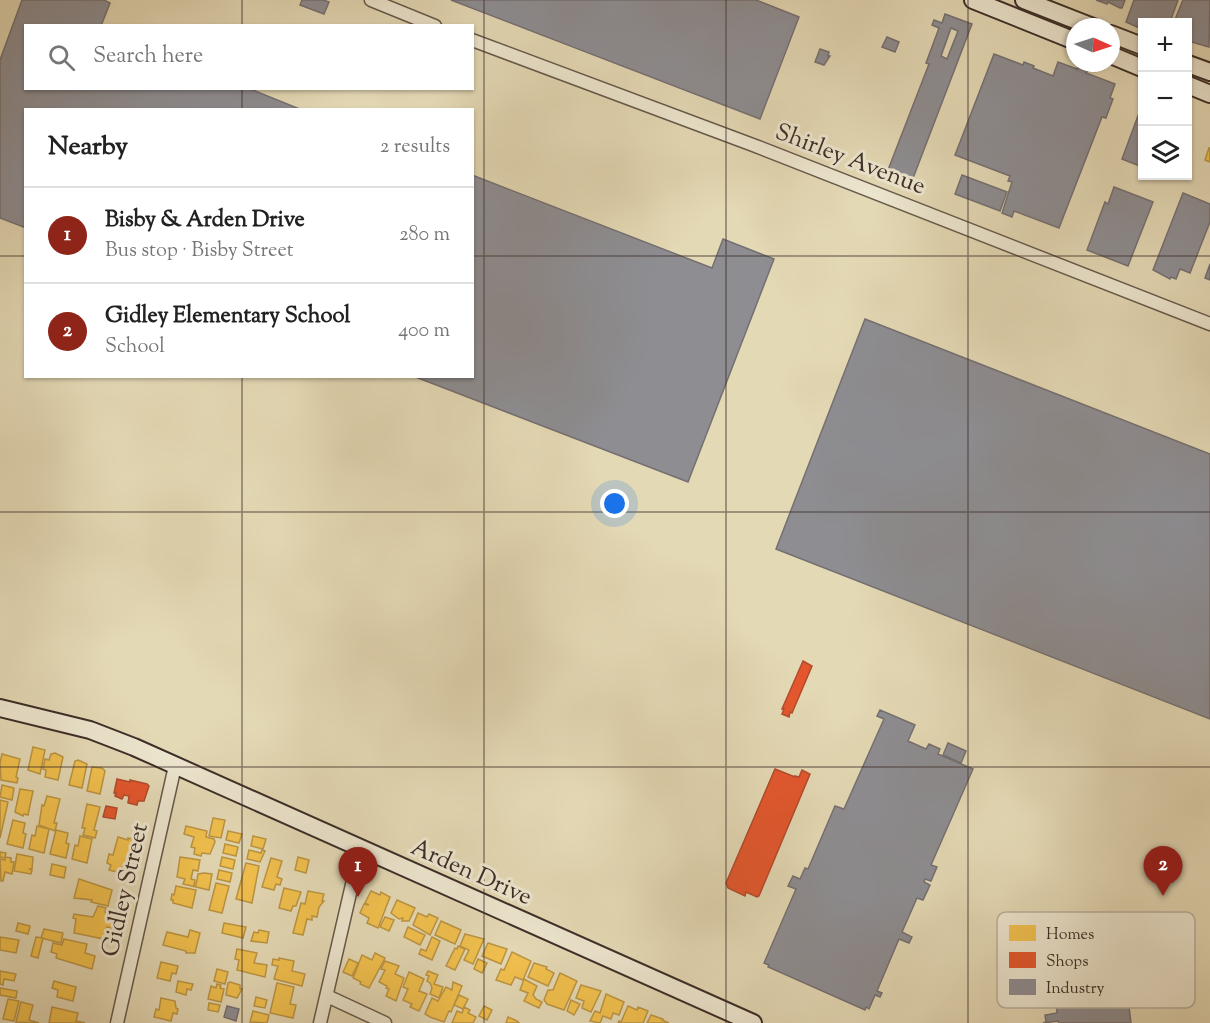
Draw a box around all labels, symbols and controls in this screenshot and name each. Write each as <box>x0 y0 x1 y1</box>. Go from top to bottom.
north arrow <box>1066 18 1120 72</box>
map controls <box>1138 18 1192 180</box>
button: + <box>1138 18 1192 72</box>
search box <box>24 24 474 90</box>
icon: search <box>45 41 78 74</box>
text: Search here <box>93 41 203 73</box>
button: − <box>1138 72 1192 126</box>
street label: Shirley Avenue <box>770 116 930 204</box>
button: layers <box>1138 126 1192 180</box>
text: Nearby <box>48 129 128 166</box>
text: 2 results <box>380 133 450 162</box>
text: Bisby & Arden Drive <box>105 205 305 237</box>
text: 1 <box>64 221 71 250</box>
text: 280 m <box>399 221 450 250</box>
text: Bus stop · Bisby Street <box>105 237 294 266</box>
text: Gidley Elementary School <box>105 301 351 333</box>
text: 2 <box>63 317 72 346</box>
text: 400 m <box>398 317 450 346</box>
text: School <box>105 333 165 362</box>
your location <box>600 489 629 518</box>
street label: Gidley Street <box>94 820 158 960</box>
street label: Arden Drive <box>405 831 537 915</box>
pin: 2 <box>1144 846 1182 896</box>
pin: 1 <box>338 848 378 897</box>
legend <box>997 912 1195 1008</box>
text: Homes <box>1046 924 1094 947</box>
text: Shops <box>1046 951 1089 974</box>
text: Industry <box>1046 978 1104 1001</box>

